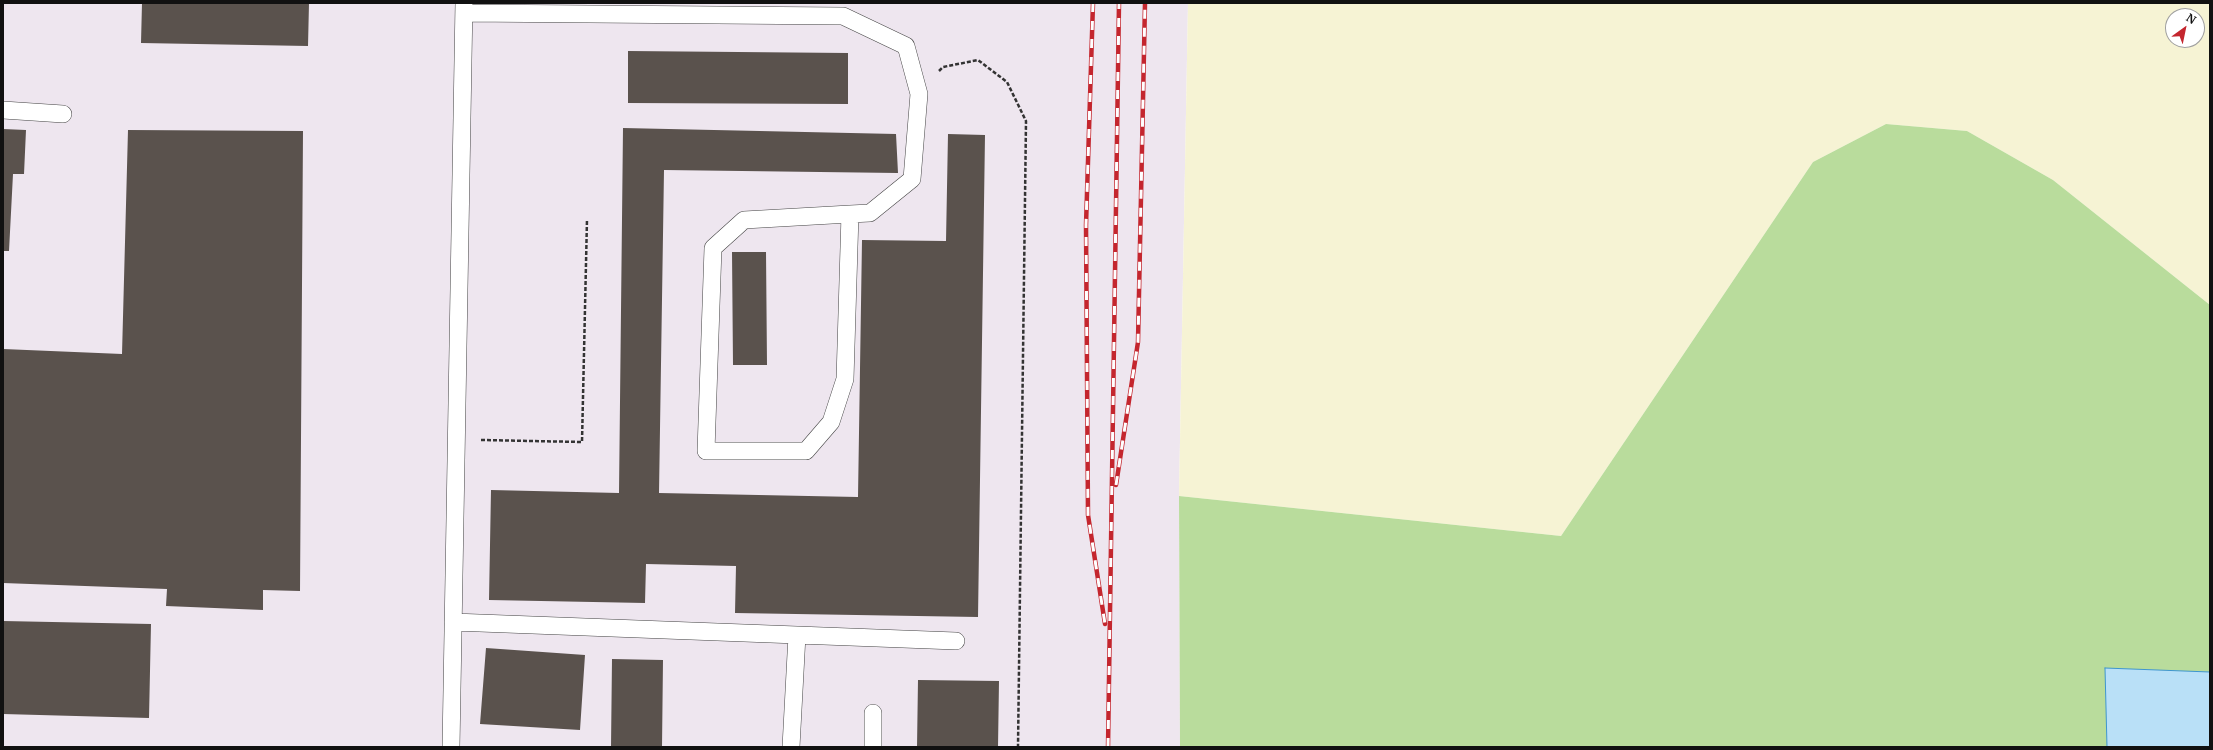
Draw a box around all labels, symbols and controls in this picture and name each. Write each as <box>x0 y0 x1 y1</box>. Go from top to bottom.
north arrow <box>2165 8 2205 48</box>
text: N <box>2184 11 2198 27</box>

